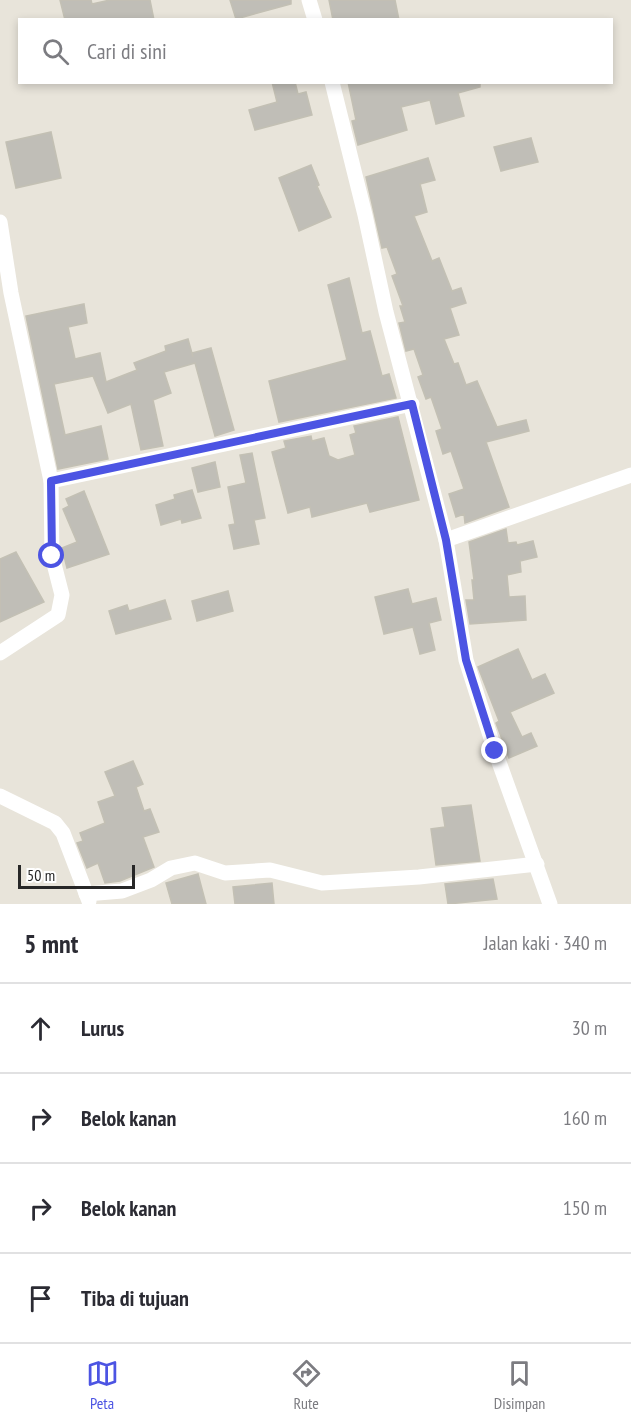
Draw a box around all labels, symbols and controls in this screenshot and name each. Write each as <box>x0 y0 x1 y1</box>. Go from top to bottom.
search box <box>18 18 613 84</box>
icon: search <box>39 35 72 68</box>
text: Cari di sini <box>87 37 167 65</box>
route start <box>38 542 64 568</box>
route end <box>481 737 507 763</box>
scale bar <box>18 862 135 890</box>
text: 50 m <box>27 865 55 885</box>
text: 5 mnt <box>24 927 78 960</box>
text: Jalan kaki · 340 m <box>484 930 607 956</box>
icon: ahead <box>24 1012 57 1045</box>
text: Lurus <box>81 1014 124 1042</box>
text: 30 m <box>572 1015 607 1041</box>
icon: right <box>24 1102 57 1135</box>
text: Belok kanan <box>81 1104 176 1132</box>
text: 160 m <box>563 1105 607 1131</box>
icon: right <box>24 1192 57 1225</box>
text: Belok kanan <box>81 1194 176 1222</box>
text: 150 m <box>563 1195 607 1221</box>
icon: arrive <box>24 1282 57 1315</box>
text: Tiba di tujuan <box>81 1284 189 1312</box>
tab: Peta <box>86 1357 119 1413</box>
tab: Rute <box>290 1357 323 1413</box>
tab: Disimpan <box>494 1357 545 1413</box>

